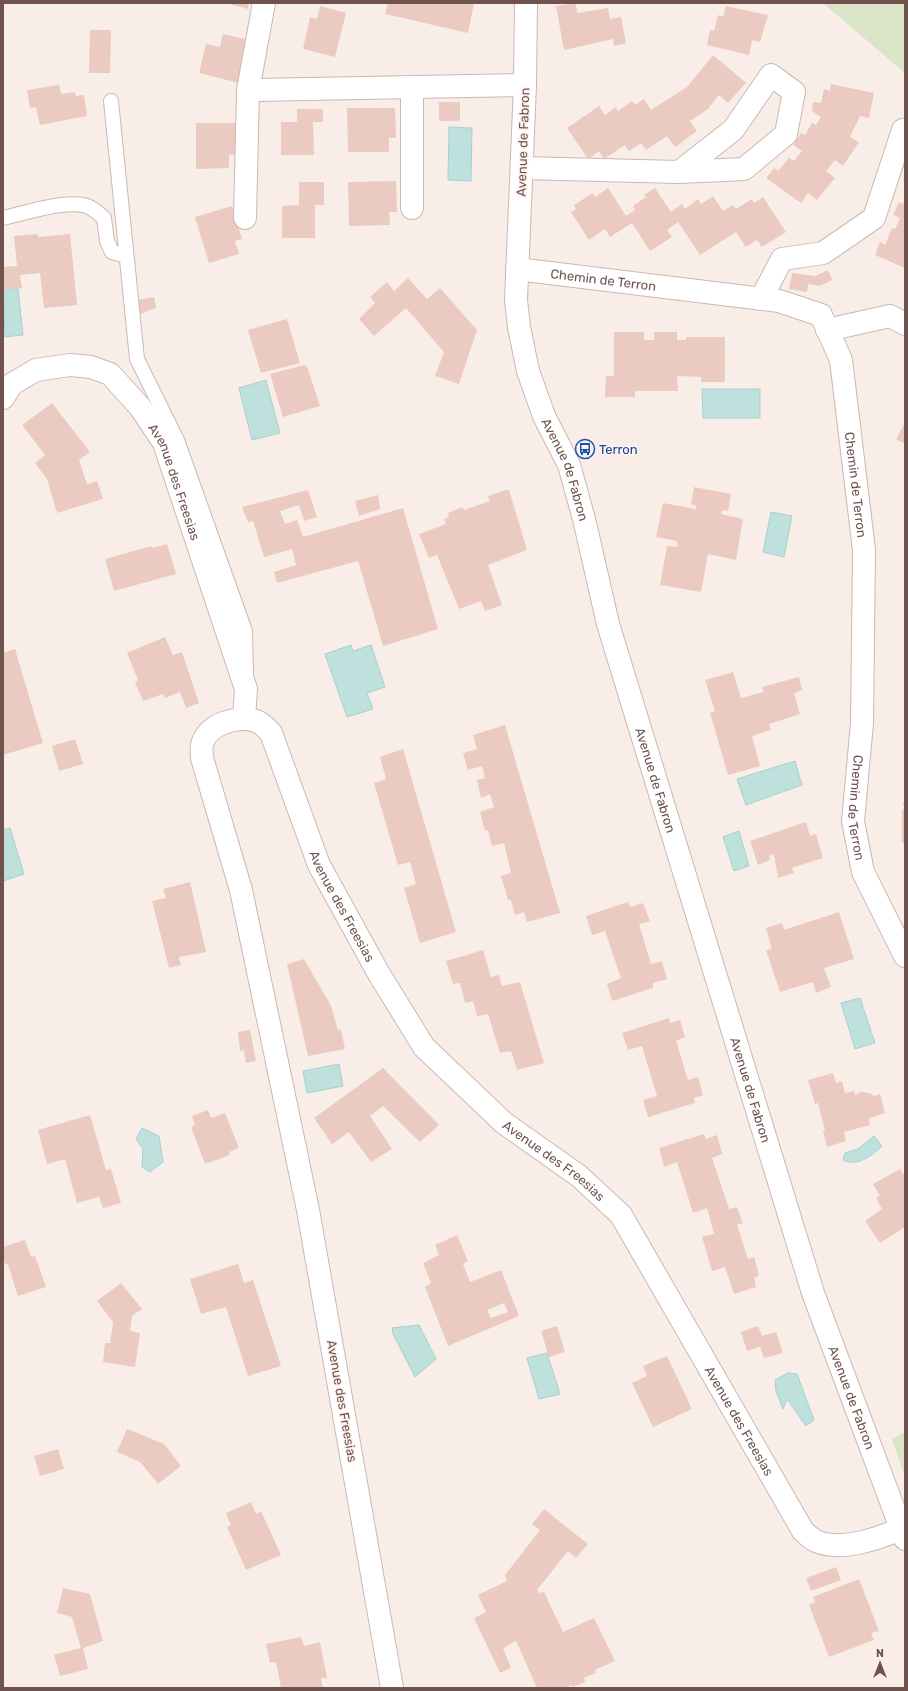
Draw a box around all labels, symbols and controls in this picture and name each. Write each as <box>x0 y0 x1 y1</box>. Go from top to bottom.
street label: Avenue de Fabron <box>514 87 532 197</box>
street label: Chemin de Terron <box>550 266 657 293</box>
street label: Avenue de Fabron <box>539 416 592 523</box>
street label: Avenue des Freesias <box>146 421 203 542</box>
street label: Chemin de Terron <box>842 431 870 538</box>
bus stop icon: Terron <box>574 438 596 460</box>
place label: Terron <box>599 442 638 457</box>
street label: Avenue de Fabron <box>633 726 679 835</box>
street label: Chemin de Terron <box>845 754 868 862</box>
street label: Avenue des Freesias <box>307 848 378 965</box>
street label: Avenue de Fabron <box>728 1035 774 1144</box>
street label: Avenue des Freesias <box>500 1117 608 1204</box>
street label: Avenue des Freesias <box>324 1339 360 1464</box>
street label: Avenue de Fabron <box>826 1344 878 1451</box>
street label: Avenue des Freesias <box>702 1363 777 1479</box>
north arrow <box>860 1643 900 1683</box>
text: N <box>876 1647 884 1660</box>

